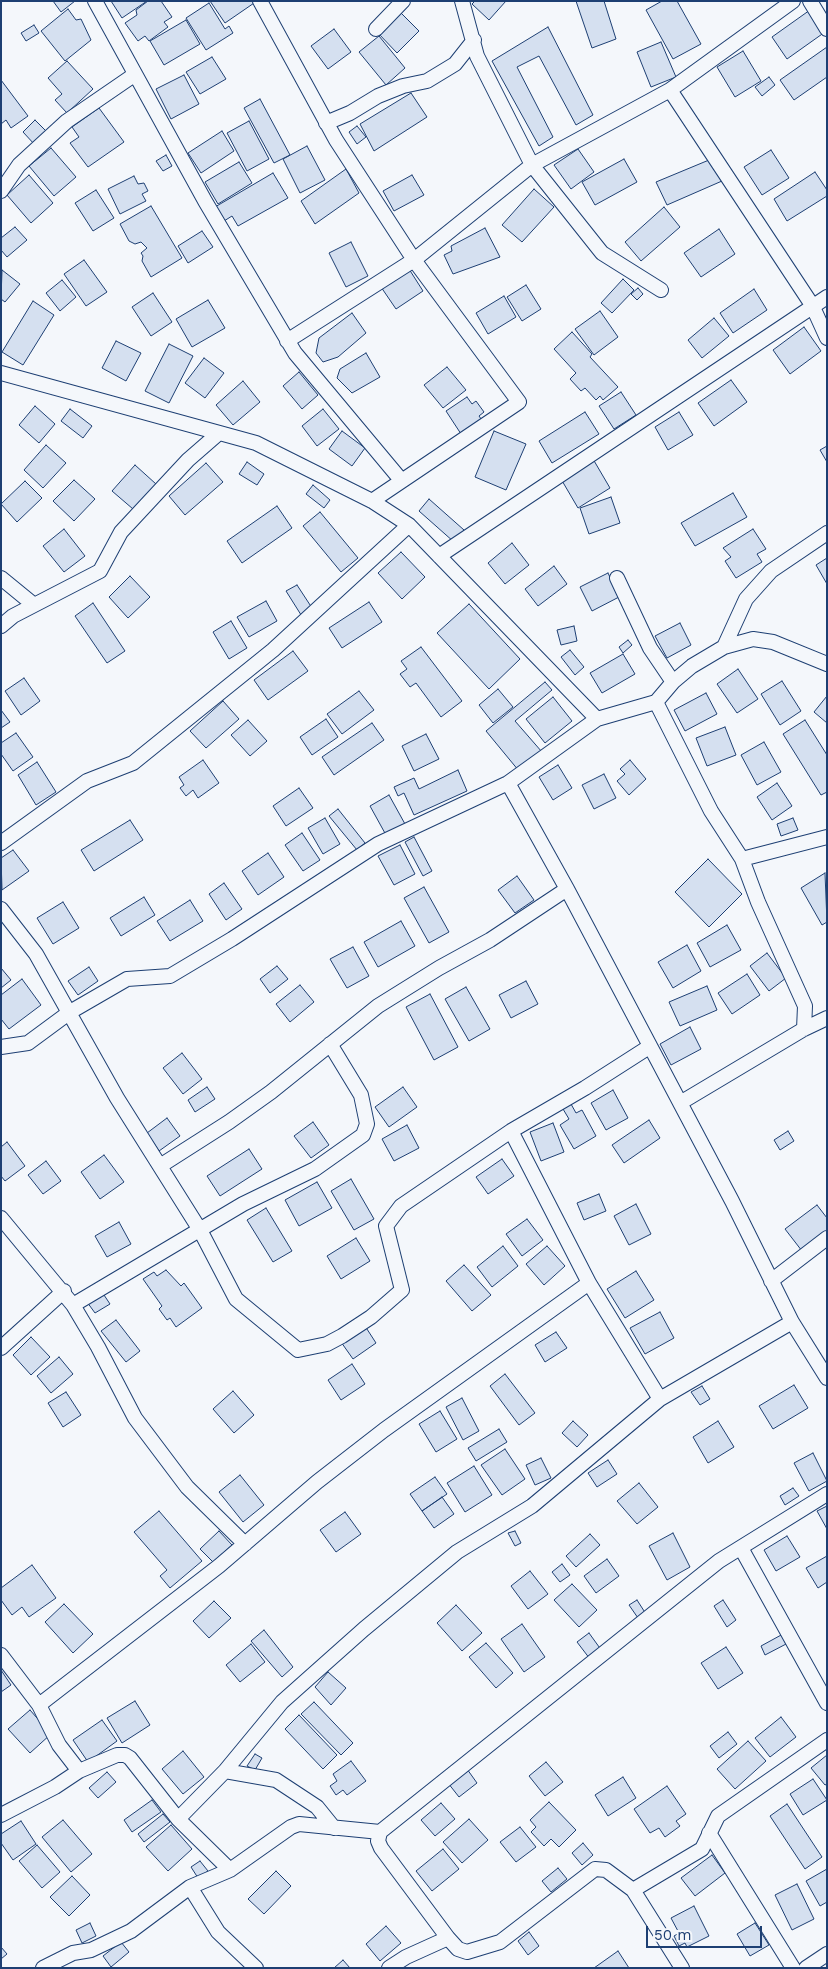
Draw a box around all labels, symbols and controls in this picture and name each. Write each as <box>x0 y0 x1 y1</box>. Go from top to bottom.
scale bar <box>648 1916 764 1948</box>
text: 50 m <box>654 1926 691 1944</box>

